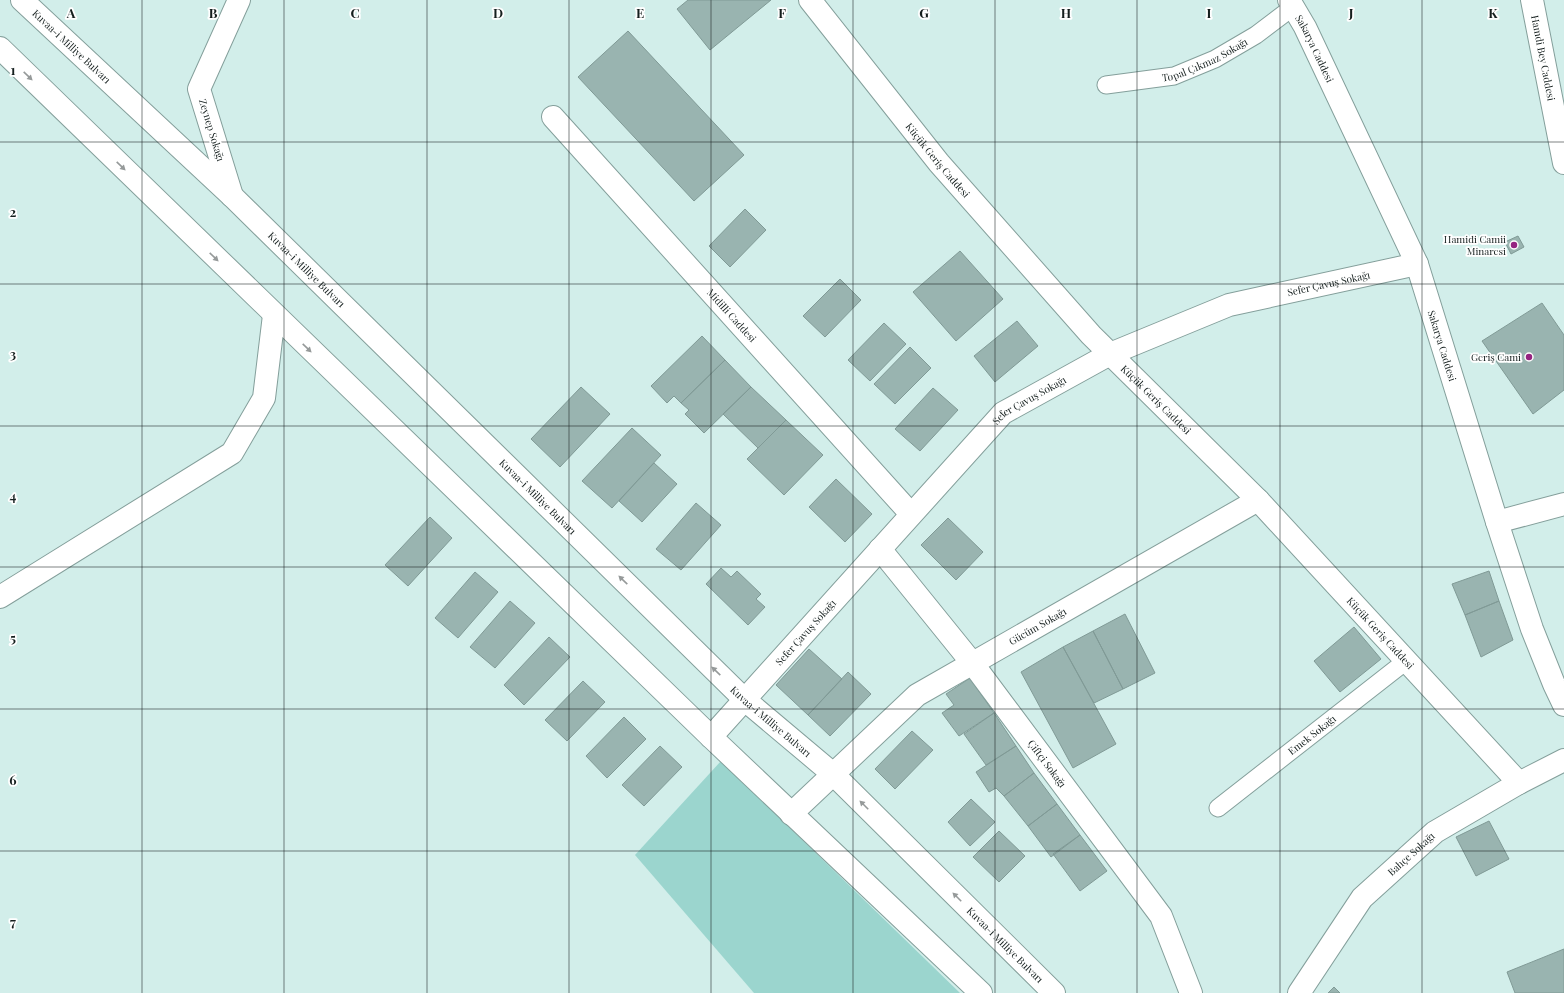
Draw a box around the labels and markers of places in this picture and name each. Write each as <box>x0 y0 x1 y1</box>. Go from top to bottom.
place label: Hamidi Camii Minaresi <box>1444 232 1506 258</box>
marker: Hamidi Camii Minaresi <box>1509 240 1519 250</box>
place label: Geriş Cami <box>1471 350 1521 364</box>
marker: Geriş Cami <box>1524 352 1534 362</box>

